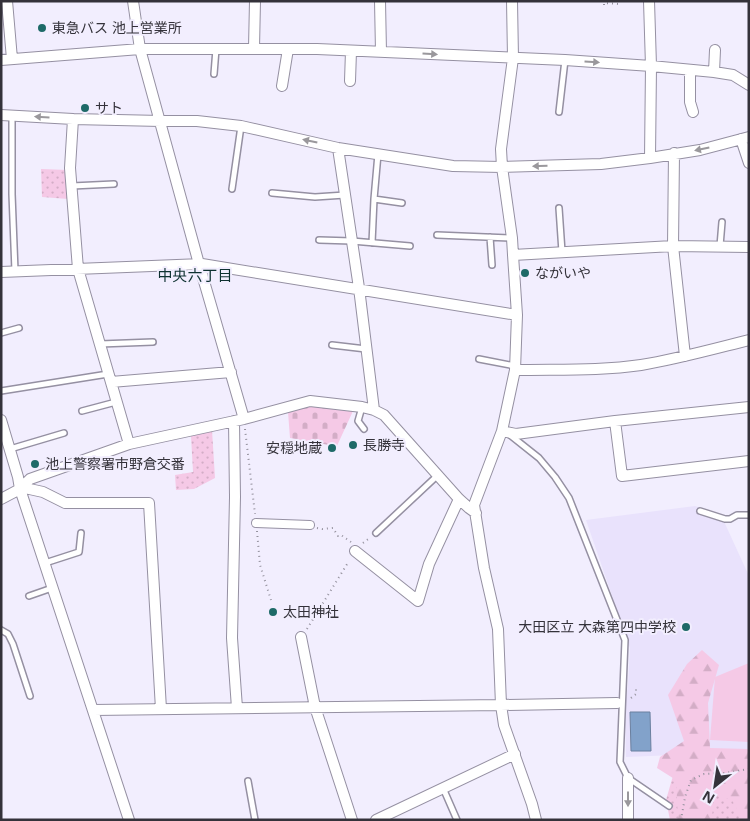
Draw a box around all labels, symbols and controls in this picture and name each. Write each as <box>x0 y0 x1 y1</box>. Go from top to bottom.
place label: 東急バス 池上営業所 <box>52 18 182 37</box>
marker: 東急バス 池上営業所 <box>36 22 48 34</box>
one-way arrow <box>422 51 438 59</box>
one-way arrow <box>584 58 600 66</box>
place label: サト <box>95 98 123 117</box>
marker: サト <box>79 102 91 114</box>
one-way arrow <box>34 113 50 121</box>
one-way arrow <box>301 137 317 145</box>
one-way arrow <box>694 145 709 153</box>
one-way arrow <box>532 162 548 170</box>
place label: ながいや <box>535 263 591 282</box>
district label: 中央六丁目 <box>157 265 233 285</box>
marker: ながいや <box>519 267 531 279</box>
place label: 長勝寺 <box>363 435 405 454</box>
place label: 安穏地蔵 <box>266 438 322 457</box>
marker: 長勝寺 <box>347 439 359 451</box>
marker: 安穏地蔵 <box>326 442 338 454</box>
place label: 池上警察署市野倉交番 <box>45 454 185 473</box>
marker: 池上警察署市野倉交番 <box>29 458 41 470</box>
place label: 太田神社 <box>283 602 339 621</box>
marker: 太田神社 <box>267 606 279 618</box>
place label: 大田区立 大森第四中学校 <box>518 617 676 636</box>
marker: 大田区立 大森第四中学校 <box>680 621 692 633</box>
north arrow <box>690 761 740 811</box>
text: N <box>699 787 718 809</box>
one-way arrow <box>624 791 632 807</box>

